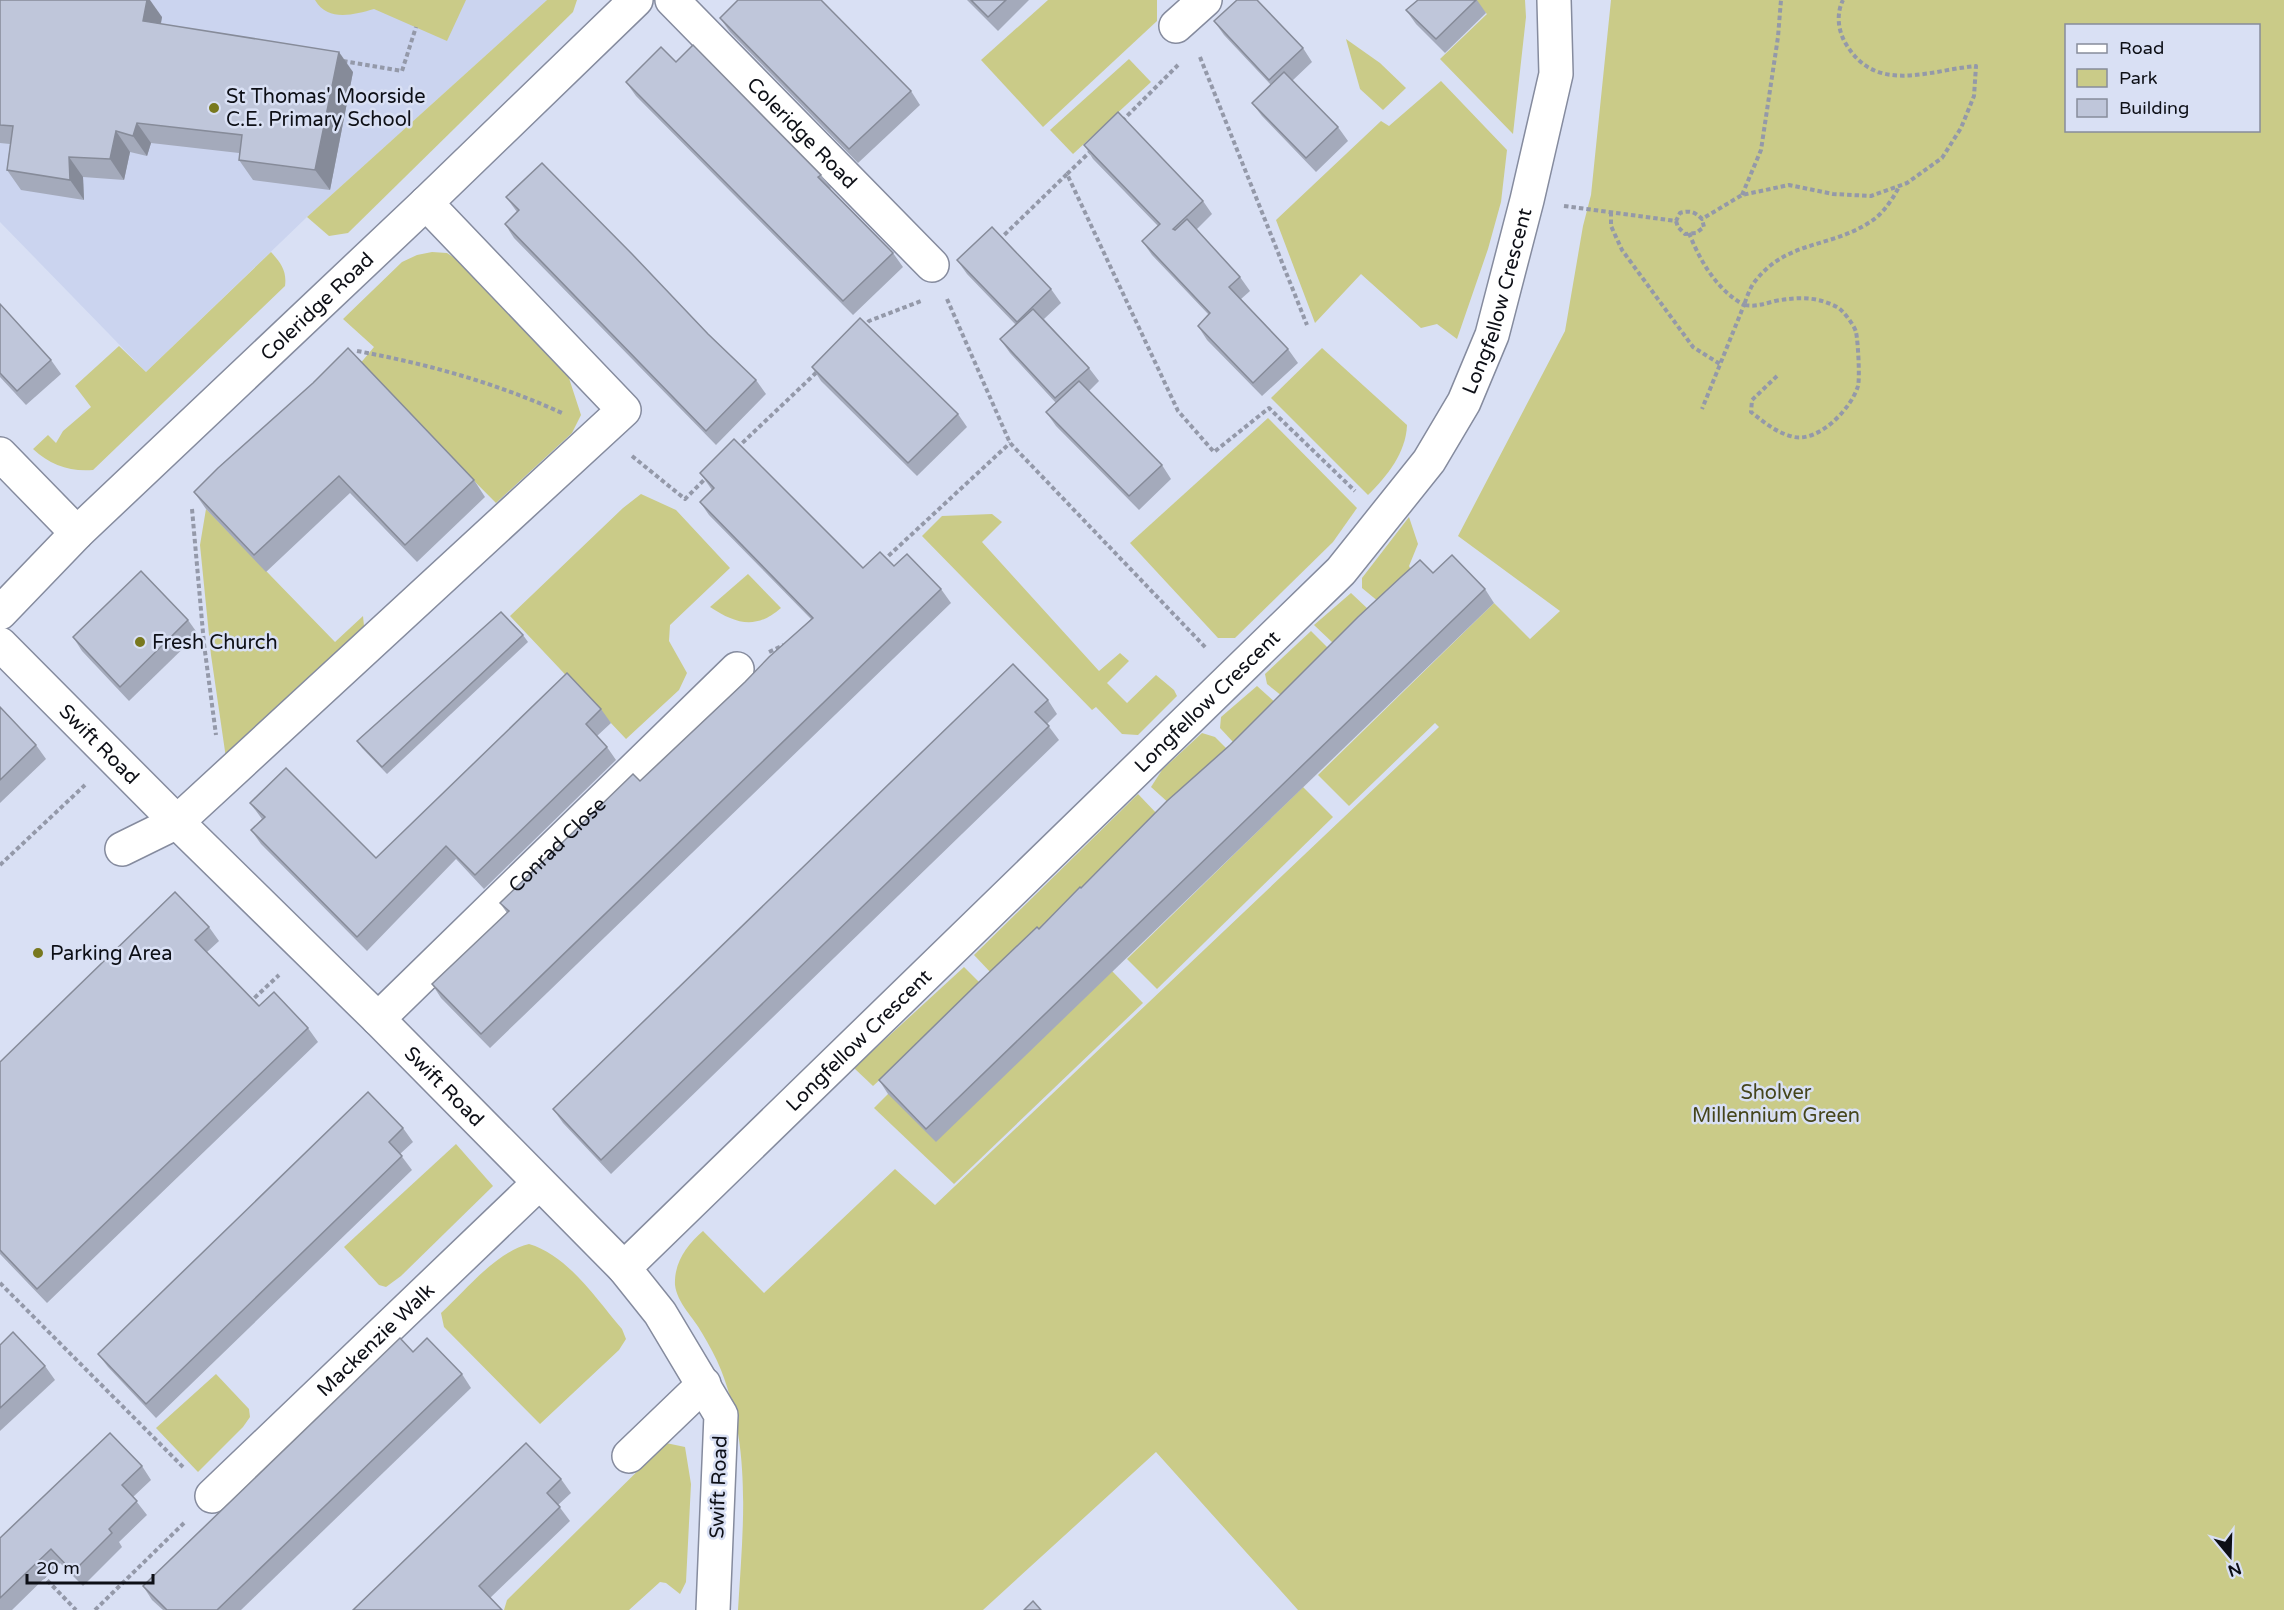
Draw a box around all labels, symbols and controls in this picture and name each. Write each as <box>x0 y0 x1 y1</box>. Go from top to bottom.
legend <box>2065 24 2260 132</box>
text: Road <box>2119 37 2164 59</box>
text: Park <box>2119 67 2158 89</box>
street label: Coleridge Road <box>742 73 862 194</box>
place label: St Thomas' Moorside C.E. Primary School <box>226 85 426 132</box>
text: Building <box>2119 97 2189 119</box>
marker: St Thomas' Moorside C.E. Primary School <box>207 101 221 115</box>
street label: Longfellow Crescent <box>1458 205 1537 398</box>
street label: Coleridge Road <box>256 248 379 366</box>
street label: Longfellow Crescent <box>1130 626 1286 778</box>
place label: Fresh Church <box>152 631 278 655</box>
marker: Fresh Church <box>133 635 147 649</box>
street label: Swift Road <box>54 700 144 790</box>
street label: Conrad Close <box>504 792 611 898</box>
place label: Parking Area <box>50 942 172 966</box>
marker: Parking Area <box>31 946 45 960</box>
street label: Longfellow Crescent <box>781 964 937 1117</box>
street label: Swift Road <box>399 1042 488 1132</box>
park label: Sholver Millennium Green <box>1692 1081 1860 1128</box>
street label: Mackenzie Walk <box>312 1279 440 1402</box>
street label: Swift Road <box>705 1435 733 1539</box>
north arrow <box>2200 1526 2260 1586</box>
scale bar <box>27 1547 153 1585</box>
text: 20 m <box>36 1557 80 1579</box>
text: N <box>2225 1558 2244 1581</box>

